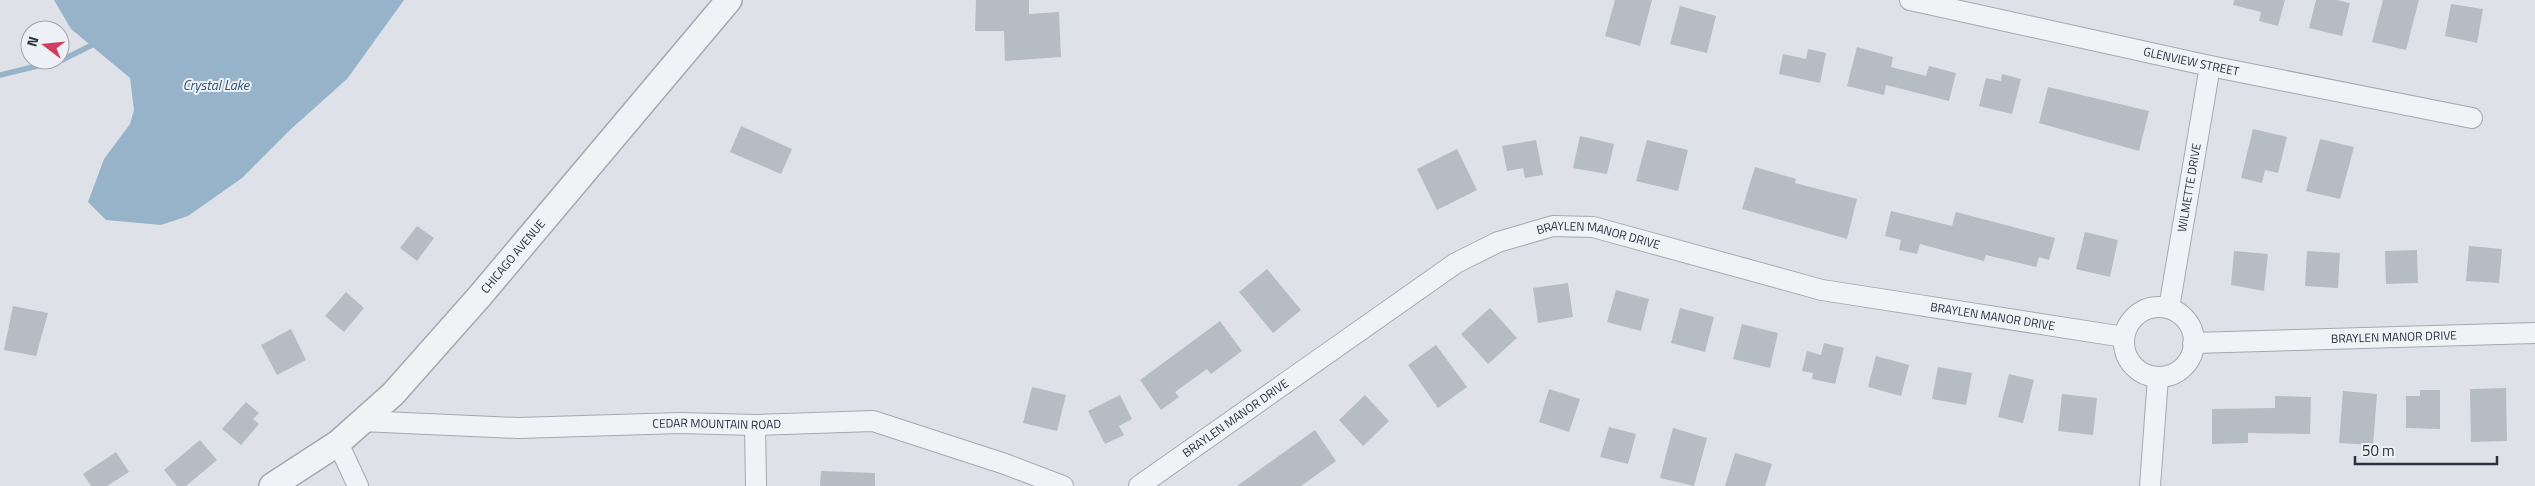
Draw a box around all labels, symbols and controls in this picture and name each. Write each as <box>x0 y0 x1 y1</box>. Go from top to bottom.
north arrow <box>20 20 70 70</box>
text: N <box>21 34 43 49</box>
street label: GLENVIEW STREET <box>2142 42 2242 81</box>
water label: Crystal Lake <box>183 74 251 95</box>
street label: WILMETTE DRIVE <box>2172 141 2206 233</box>
street label: CHICAGO AVENUE <box>476 215 550 298</box>
street label: BRAYLEN MANOR DRIVE <box>1534 216 1663 254</box>
street label: BRAYLEN MANOR DRIVE <box>1929 297 2057 335</box>
street label: BRAYLEN MANOR DRIVE <box>2331 325 2458 348</box>
street label: BRAYLEN MANOR DRIVE <box>1178 373 1293 462</box>
street label: CEDAR MOUNTAIN ROAD <box>652 413 782 434</box>
scale bar <box>2355 434 2498 466</box>
text: 50 m <box>2362 439 2395 462</box>

